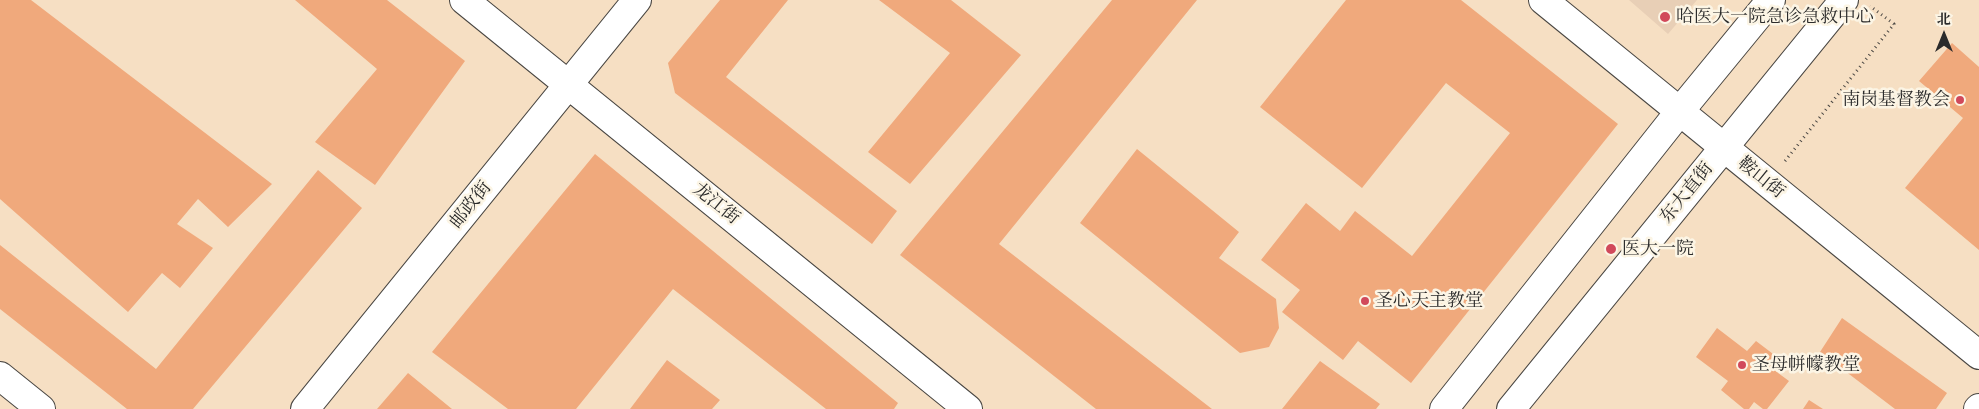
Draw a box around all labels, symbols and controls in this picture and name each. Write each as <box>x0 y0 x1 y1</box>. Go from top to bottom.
place label: 哈医大一院急诊急救中心 <box>1676 6 1874 28</box>
marker: 哈医大一院急诊急救中心 <box>1658 10 1672 24</box>
north arrow <box>1919 10 1969 60</box>
text: 北 <box>1937 13 1951 27</box>
place label: 南岗基督教会 <box>1842 89 1950 111</box>
marker: 南岗基督教会 <box>1954 94 1966 106</box>
street label: 鞍山街 <box>1733 153 1789 203</box>
street label: 东大直街 <box>1656 158 1718 228</box>
street label: 邮政街 <box>446 177 496 233</box>
street label: 龙江街 <box>688 179 744 229</box>
place label: 医大一院 <box>1622 238 1694 260</box>
marker: 医大一院 <box>1604 242 1618 256</box>
place label: 圣心天主教堂 <box>1375 290 1483 312</box>
marker: 圣心天主教堂 <box>1359 295 1371 307</box>
place label: 圣母帡幪教堂 <box>1752 354 1860 376</box>
marker: 圣母帡幪教堂 <box>1736 359 1748 371</box>

